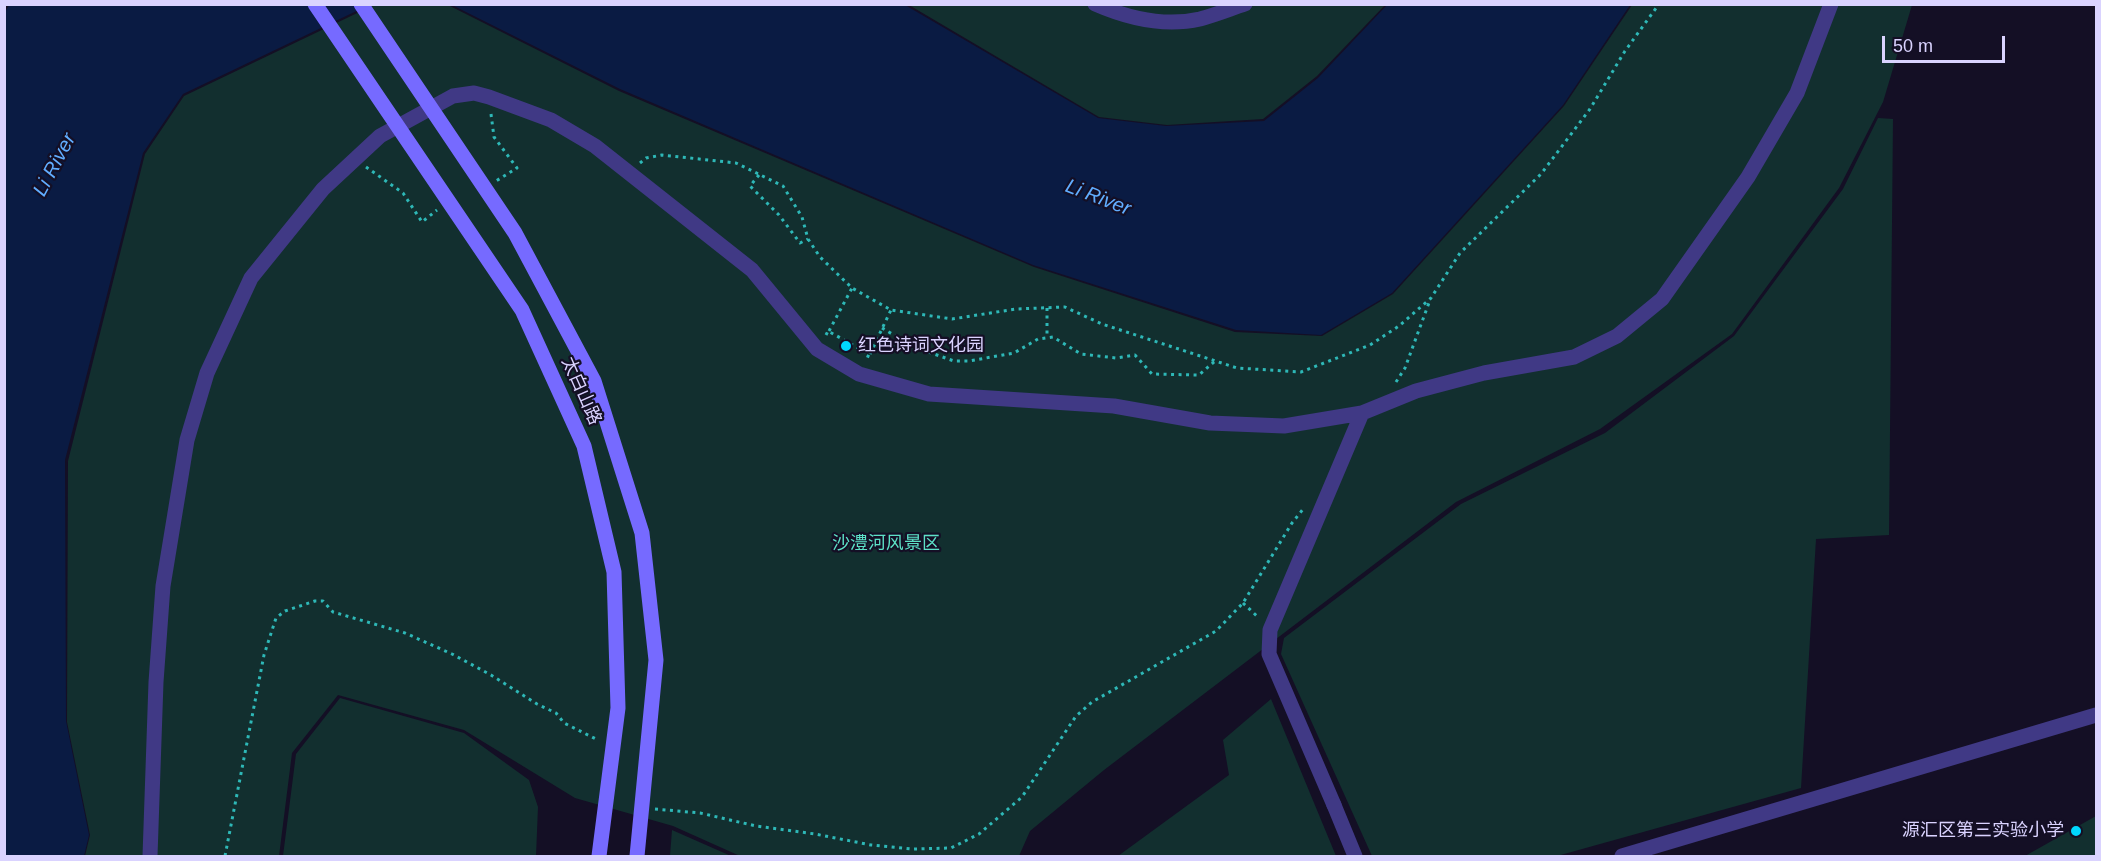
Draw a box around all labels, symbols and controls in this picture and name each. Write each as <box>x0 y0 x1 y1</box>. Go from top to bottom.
scale bar <box>1885 24 2008 62</box>
text: 50 m <box>1893 36 1933 56</box>
water label: Li River <box>28 129 82 201</box>
water label: Li River <box>1062 175 1134 221</box>
place label: 红色诗词文化园 <box>858 335 984 357</box>
marker: 红色诗词文化园 <box>839 339 853 353</box>
street label: 太白山路 <box>556 354 606 428</box>
park label: 沙澧河风景区 <box>832 533 940 555</box>
place label: 源汇区第三实验小学 <box>1902 820 2064 842</box>
marker: 源汇区第三实验小学 <box>2069 824 2083 838</box>

